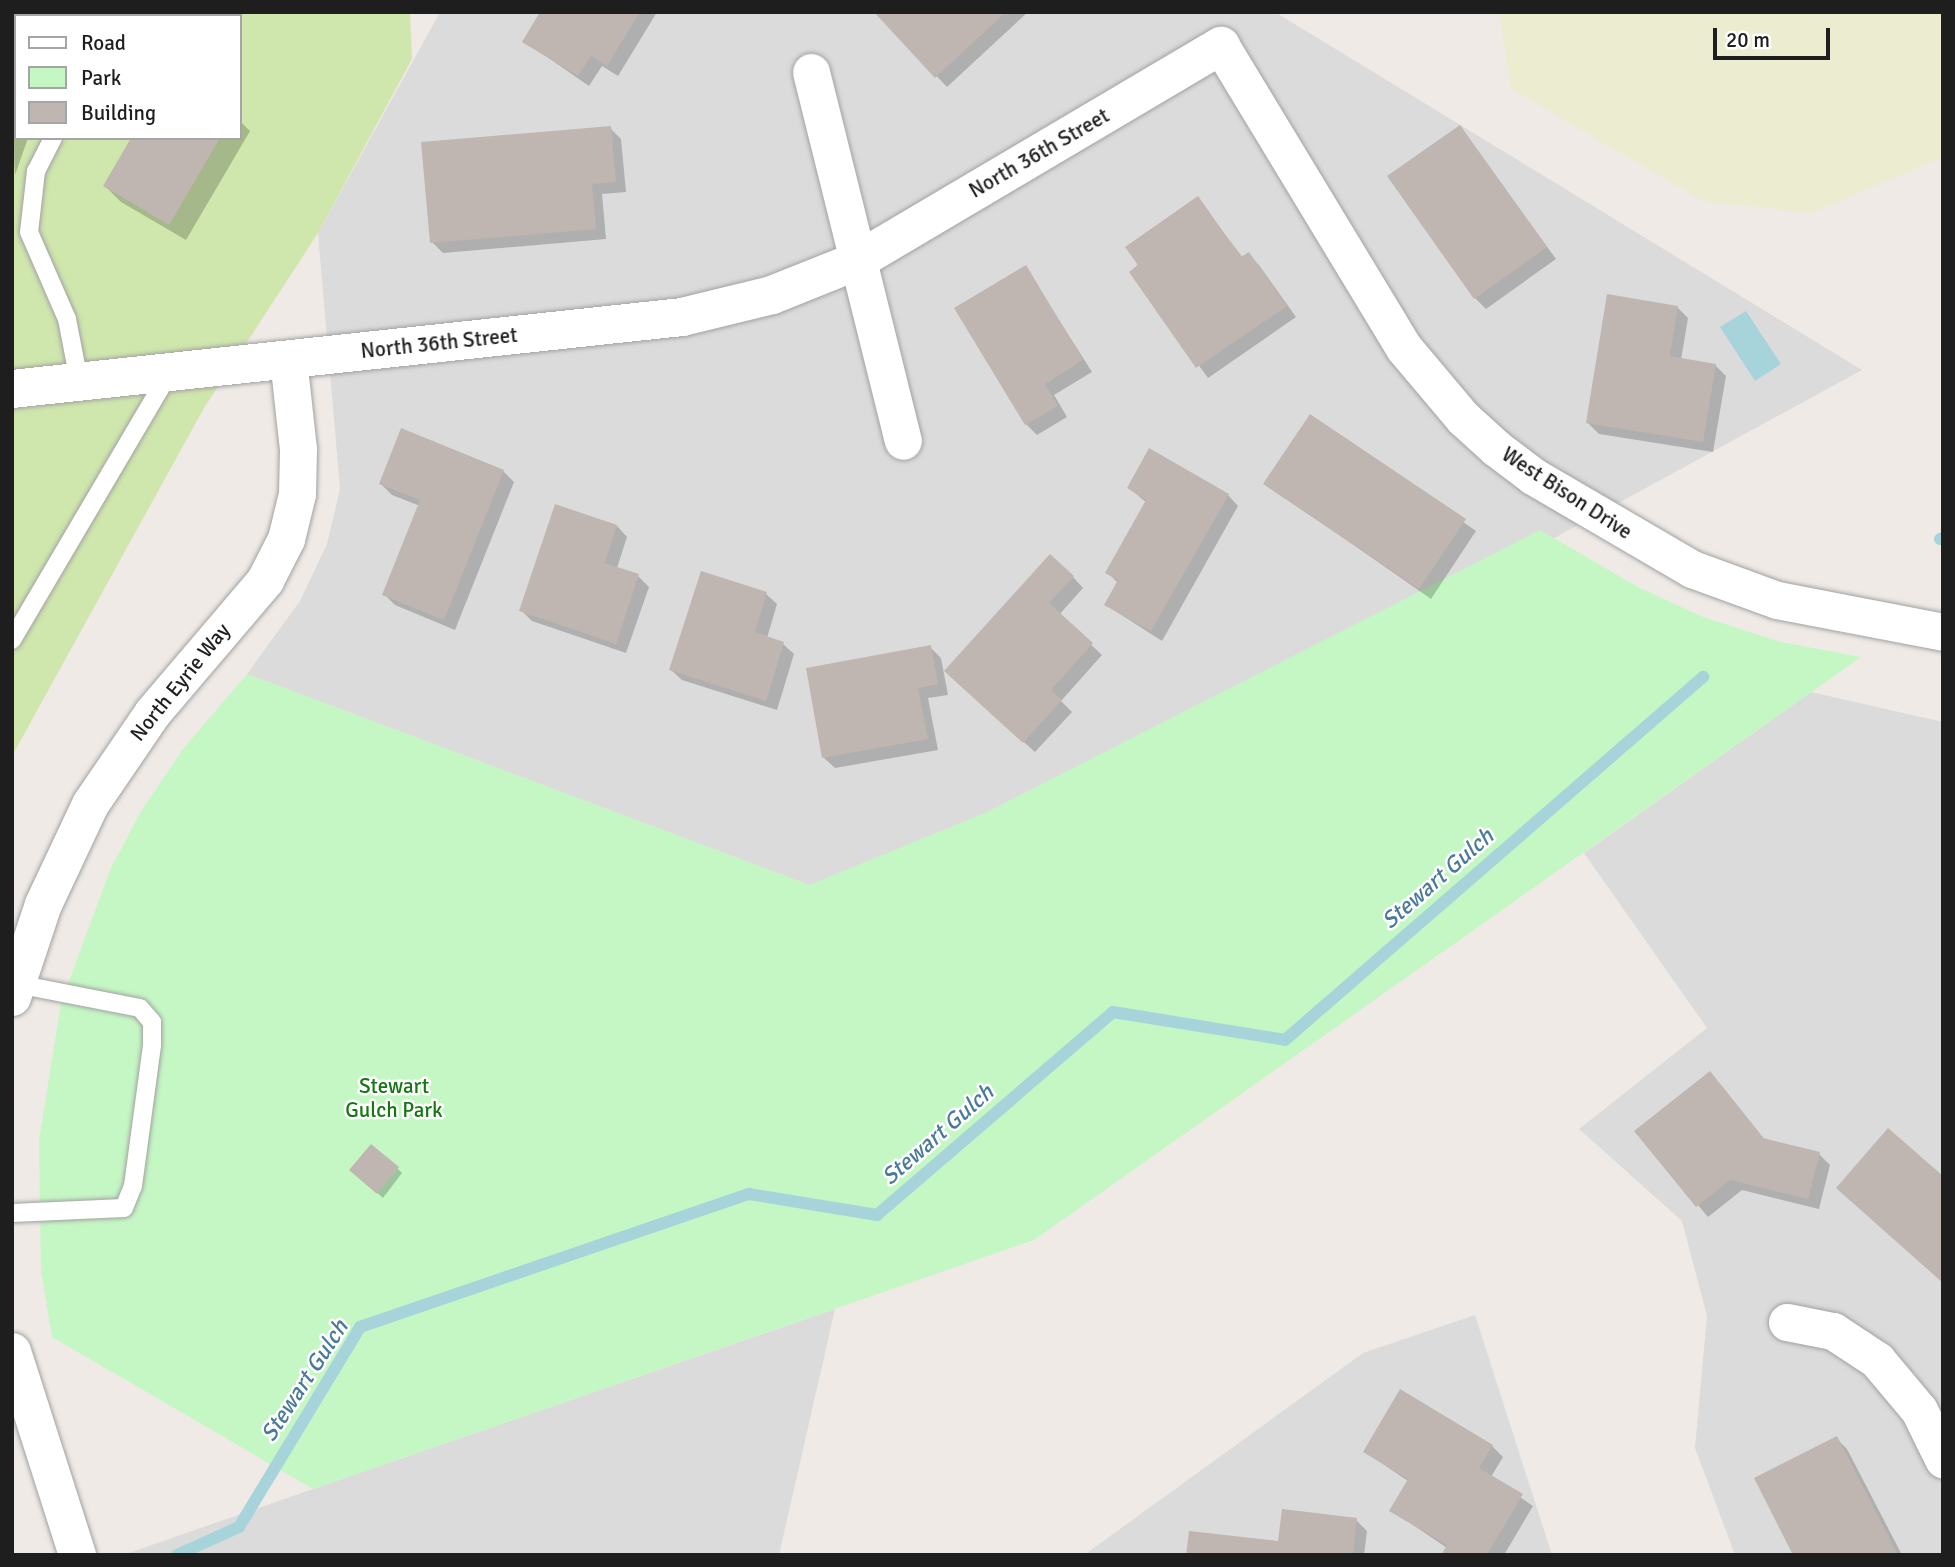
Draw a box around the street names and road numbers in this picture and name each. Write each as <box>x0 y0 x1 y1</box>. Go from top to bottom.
street label: North 36th Street <box>964 103 1114 203</box>
street label: North 36th Street <box>359 322 519 364</box>
street label: West Bison Drive <box>1497 442 1637 544</box>
street label: North Eyrie Way <box>125 618 235 746</box>

